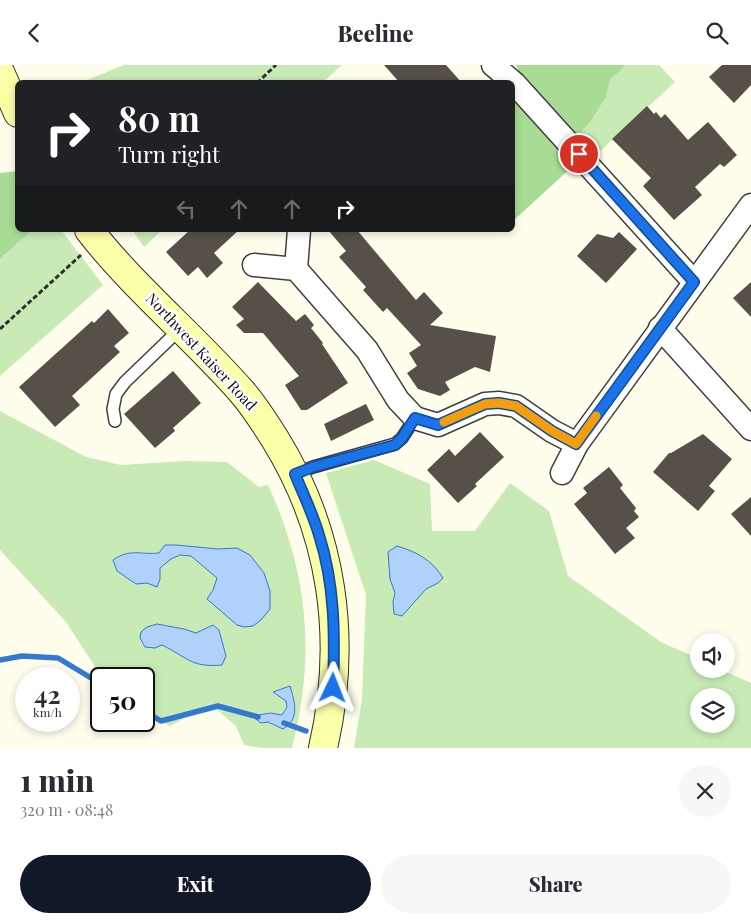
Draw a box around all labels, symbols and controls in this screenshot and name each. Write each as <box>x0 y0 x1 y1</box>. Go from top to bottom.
text: Beeline <box>337 18 414 48</box>
icon: back <box>20 19 48 47</box>
icon: search <box>703 19 731 47</box>
text: 80 m <box>118 94 200 141</box>
icon: right <box>35 100 100 165</box>
pin <box>558 133 600 175</box>
text: Turn right <box>118 139 220 169</box>
icon: arrive <box>565 140 593 168</box>
icon: left <box>172 195 200 223</box>
icon: ahead <box>225 195 253 223</box>
icon: ahead <box>278 195 306 223</box>
icon: right <box>331 195 359 223</box>
street label: Northwest Kaiser Road <box>142 288 262 415</box>
map controls <box>690 633 735 733</box>
button: sound <box>690 633 735 678</box>
position arrow <box>306 661 358 713</box>
speed limit sign: 50 <box>90 667 155 732</box>
text: 42 <box>34 677 61 710</box>
button: layers <box>690 688 735 733</box>
text: km/h <box>33 704 62 720</box>
text: 1 min <box>20 760 94 800</box>
button: close <box>679 765 731 817</box>
text: 320 m · 08:48 <box>20 799 113 820</box>
button: Exit <box>20 855 371 913</box>
button: Share <box>381 855 731 913</box>

